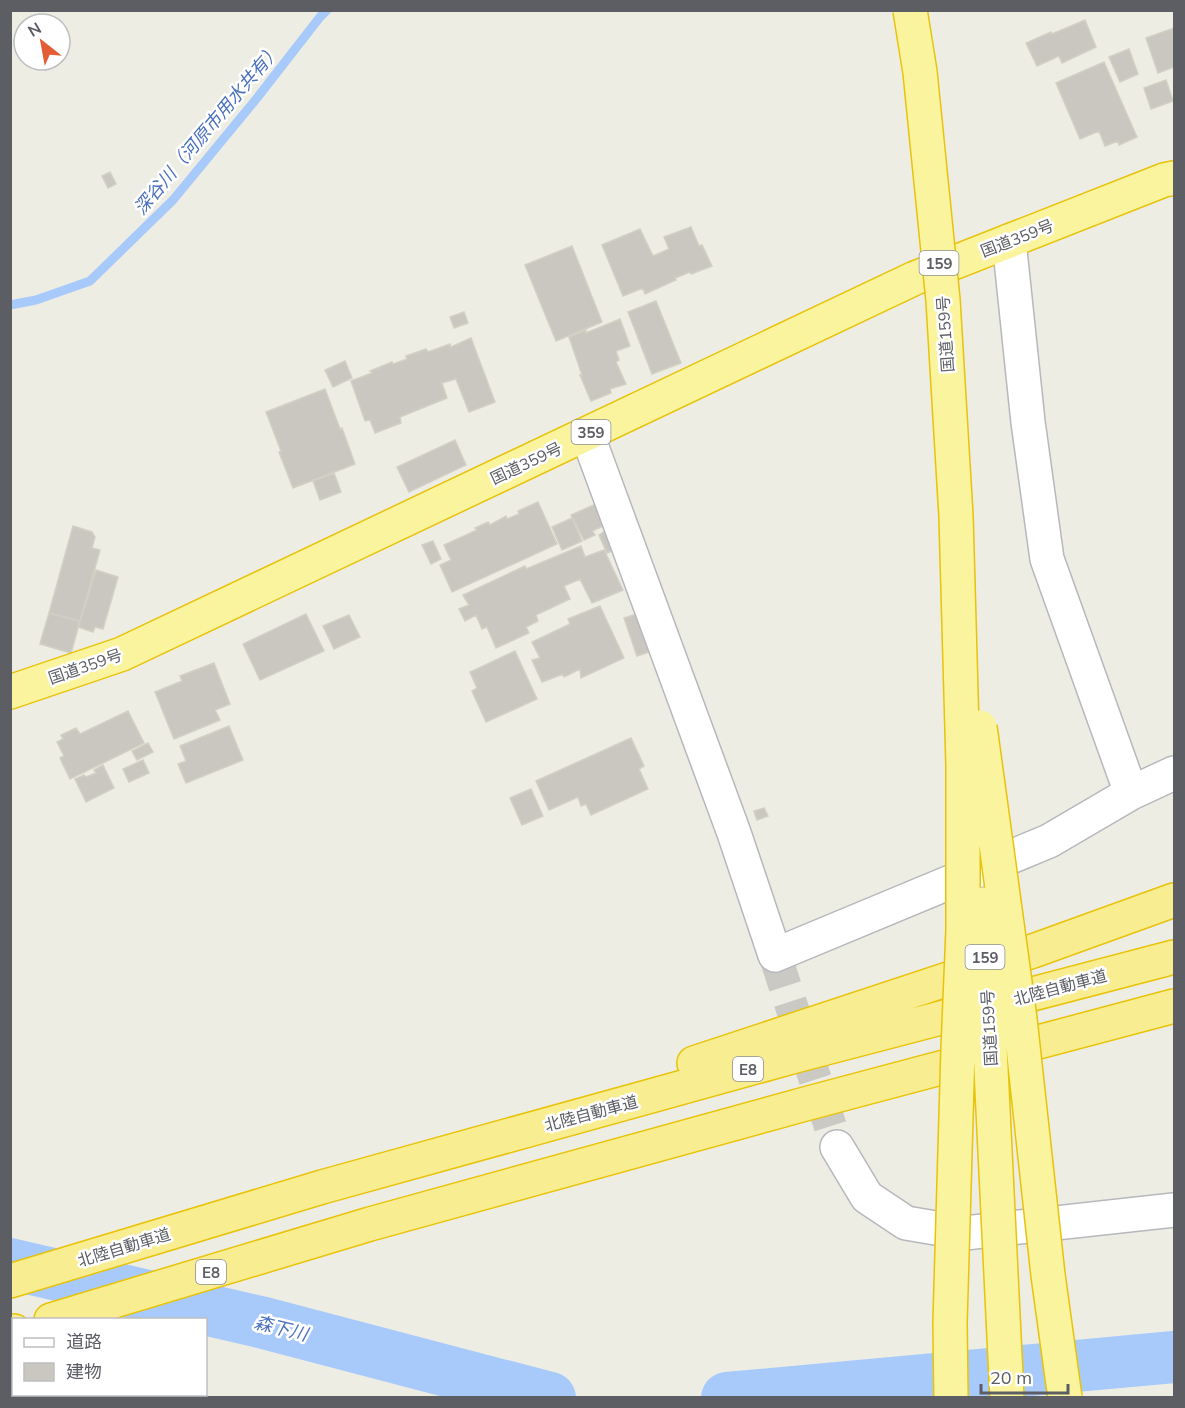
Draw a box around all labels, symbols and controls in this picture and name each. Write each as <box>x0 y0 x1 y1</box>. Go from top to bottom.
north arrow <box>12 12 72 72</box>
text: N <box>24 17 45 41</box>
water label: 深谷川（河原市用水共有） <box>129 39 285 219</box>
street label: 国道359号 <box>978 215 1056 261</box>
road number: 159 <box>920 251 958 275</box>
street label: 国道159号 <box>932 295 958 373</box>
road number: 359 <box>572 420 610 444</box>
street label: 国道359号 <box>487 438 565 488</box>
street label: 国道359号 <box>45 644 125 688</box>
road number: 159 <box>966 945 1004 969</box>
street label: 北陸自動車道 <box>1011 965 1109 1009</box>
street label: 国道159号 <box>977 989 1001 1067</box>
road number: E8 <box>733 1057 763 1081</box>
street label: 北陸自動車道 <box>542 1091 640 1135</box>
street label: 北陸自動車道 <box>75 1223 173 1271</box>
road number: E8 <box>196 1260 226 1284</box>
water label: 森下川 <box>252 1310 312 1346</box>
legend <box>12 1318 207 1396</box>
text: 道路 <box>66 1330 102 1353</box>
scale bar <box>981 1357 1068 1395</box>
text: 建物 <box>66 1360 102 1383</box>
text: 20 m <box>990 1366 1032 1389</box>

